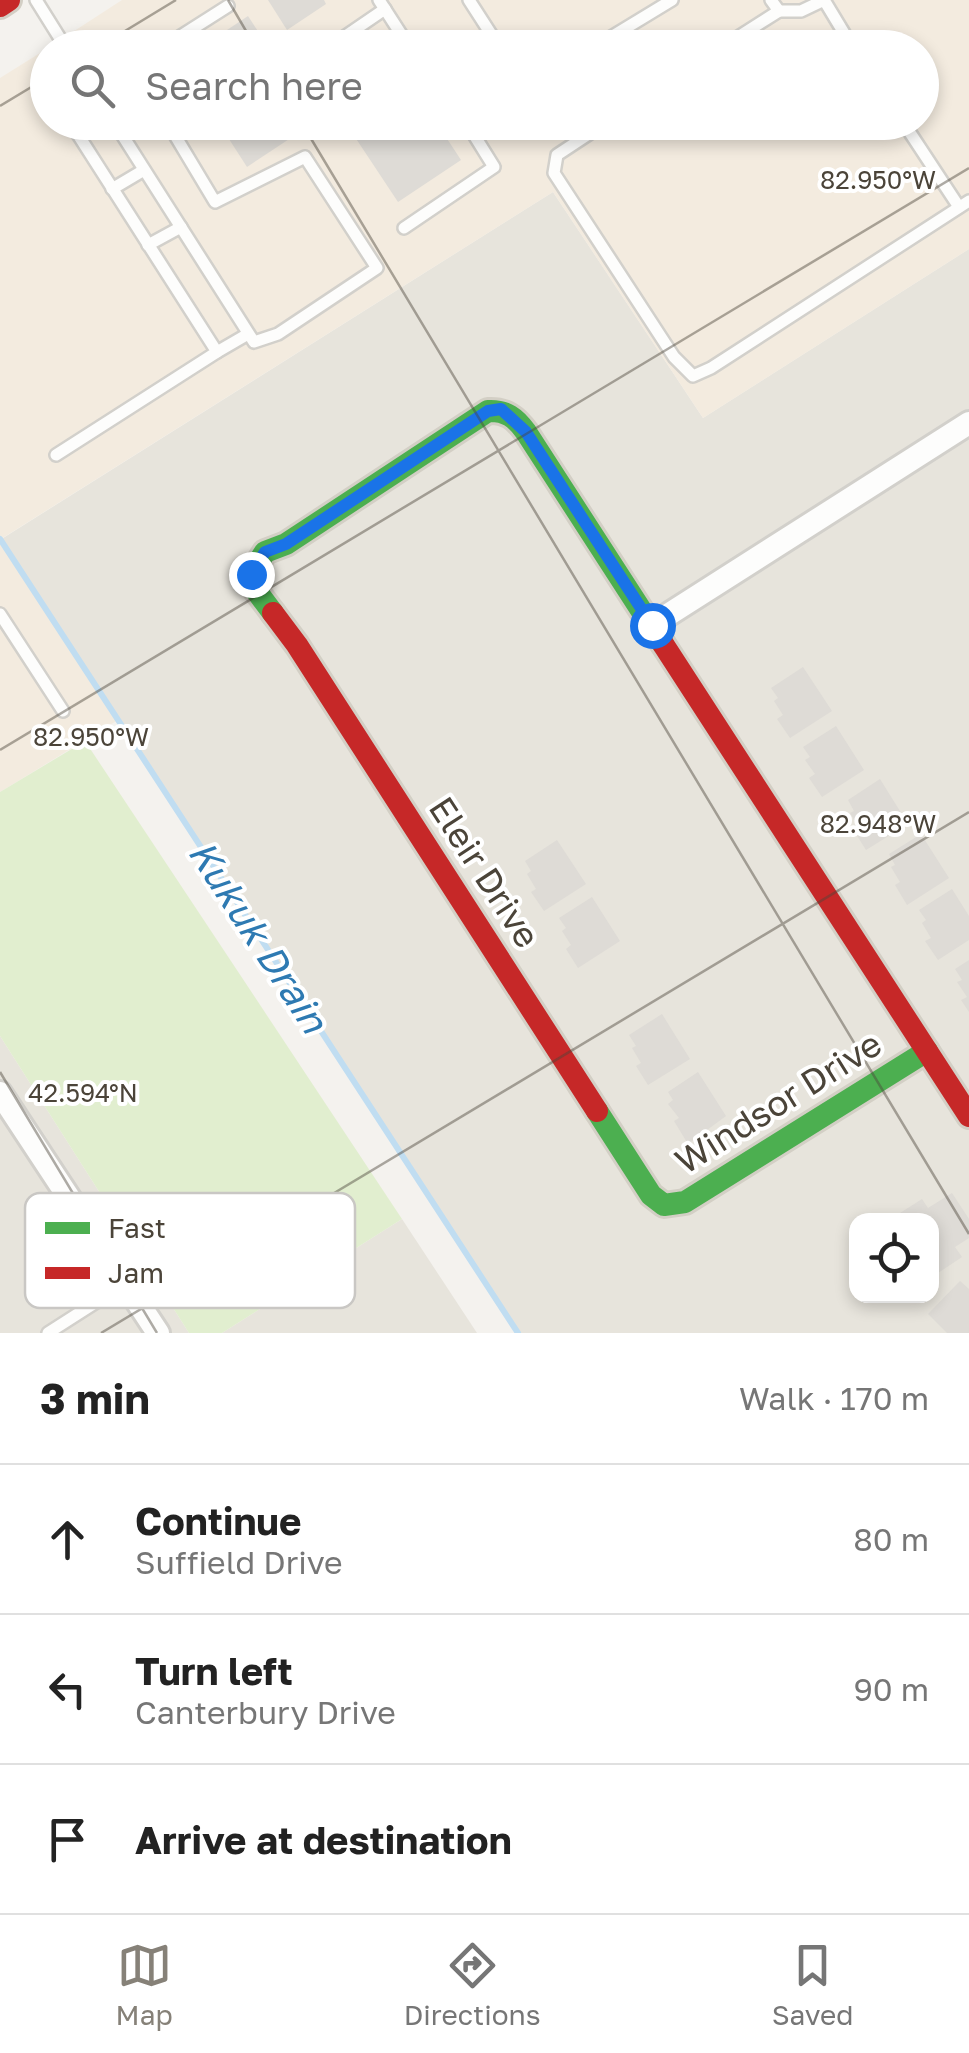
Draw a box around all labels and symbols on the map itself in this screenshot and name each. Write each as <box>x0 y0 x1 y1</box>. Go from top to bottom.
text: 82.950°W <box>820 164 936 195</box>
route end <box>229 552 275 598</box>
route start <box>630 603 676 649</box>
text: 82.950°W <box>33 721 149 752</box>
street label: Eleir Drive <box>421 789 549 955</box>
text: 82.948°W <box>820 808 936 839</box>
water label: Kukuk Drain <box>180 832 339 1042</box>
street label: Windsor Drive <box>667 1022 889 1182</box>
text: 42.594°N <box>28 1077 138 1108</box>
legend <box>25 1193 355 1308</box>
text: Fast <box>108 1211 166 1244</box>
text: Jam <box>108 1256 164 1289</box>

